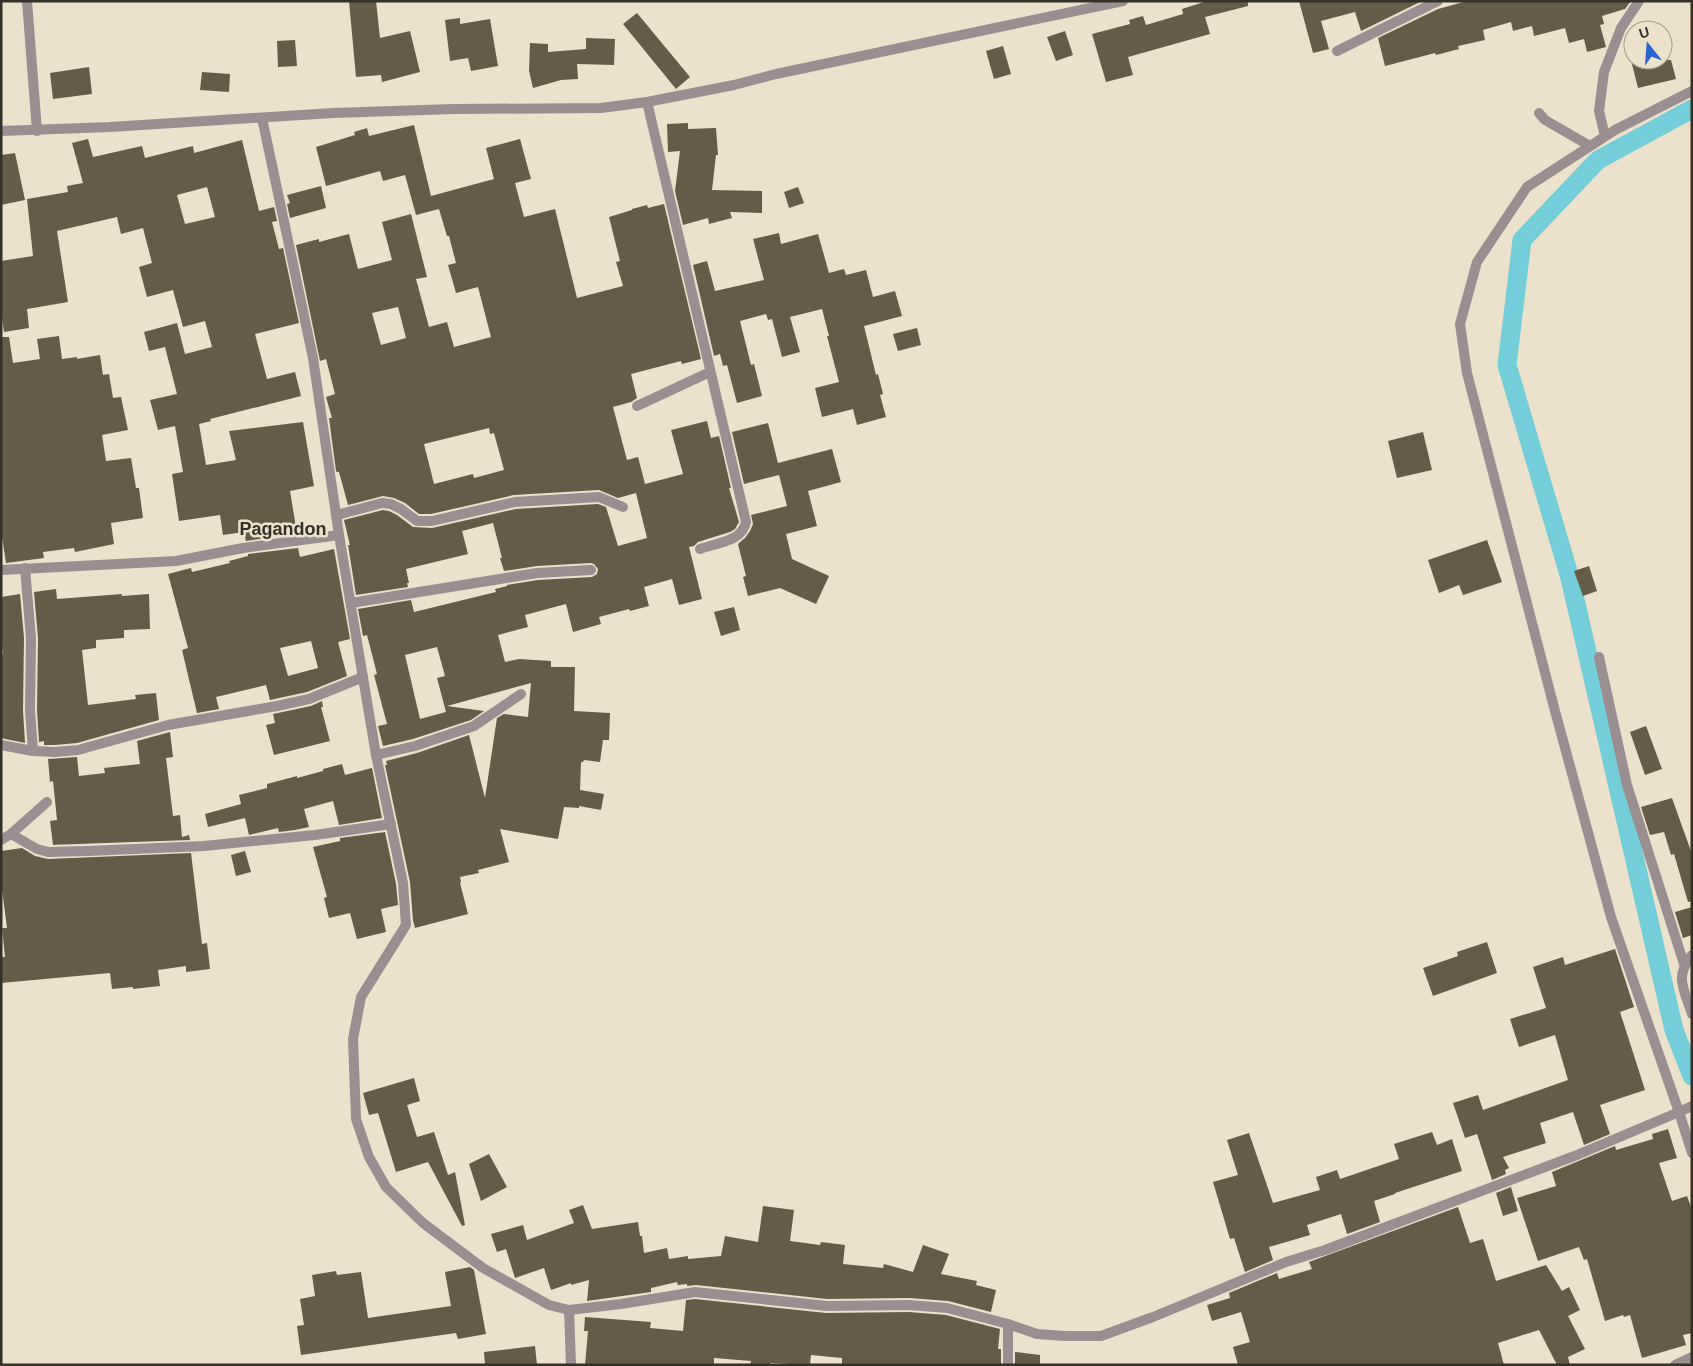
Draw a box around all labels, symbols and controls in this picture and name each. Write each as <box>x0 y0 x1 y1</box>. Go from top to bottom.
north arrow <box>1623 20 1673 70</box>
text: U <box>1637 23 1651 42</box>
district label: Pagandon <box>239 519 327 539</box>

